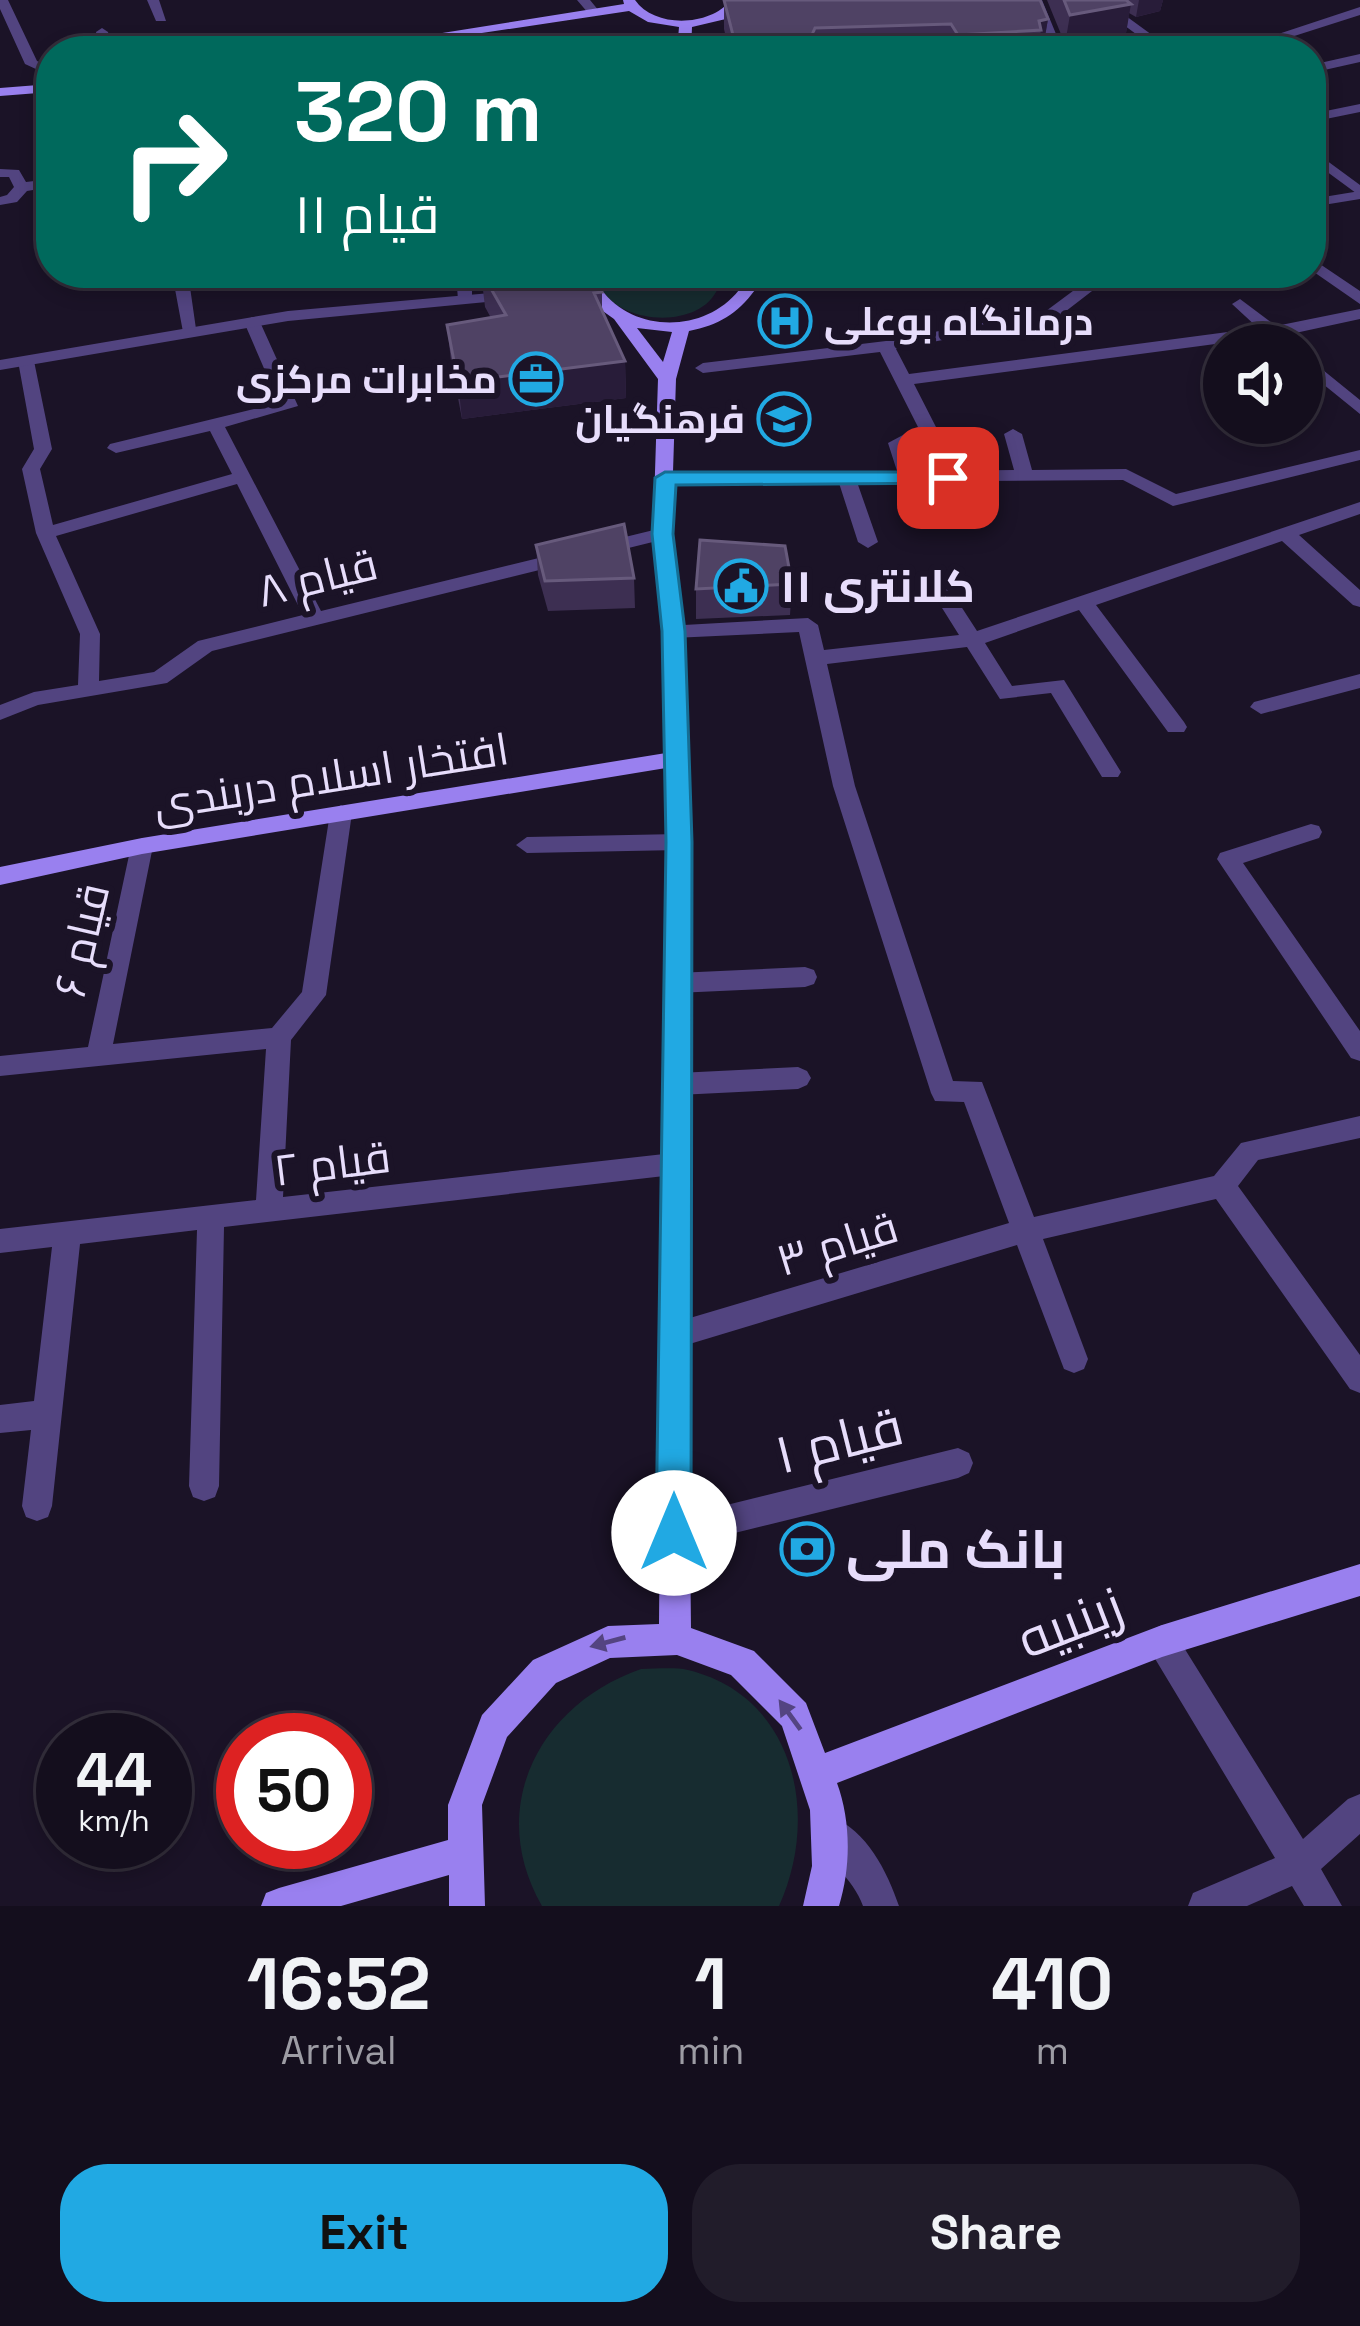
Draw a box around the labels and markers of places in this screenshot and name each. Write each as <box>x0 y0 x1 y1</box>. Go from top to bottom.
hospital icon: درمانگاه بوعلی <box>757 293 813 349</box>
place label: درمانگاه بوعلی <box>824 297 1093 346</box>
office icon: مخابرات مرکزی <box>508 351 564 407</box>
place label: مخابرات مرکزی <box>236 355 497 404</box>
school or university icon: فرهنگیان <box>756 391 812 447</box>
place label: فرهنگیان <box>575 395 745 444</box>
pin <box>897 427 999 529</box>
public building icon: کلانتری ۱۱ <box>713 558 769 614</box>
place label: کلانتری ۱۱ <box>780 558 975 615</box>
place label: بانک ملی <box>846 1515 1065 1584</box>
bank icon: بانک ملی <box>779 1521 835 1577</box>

